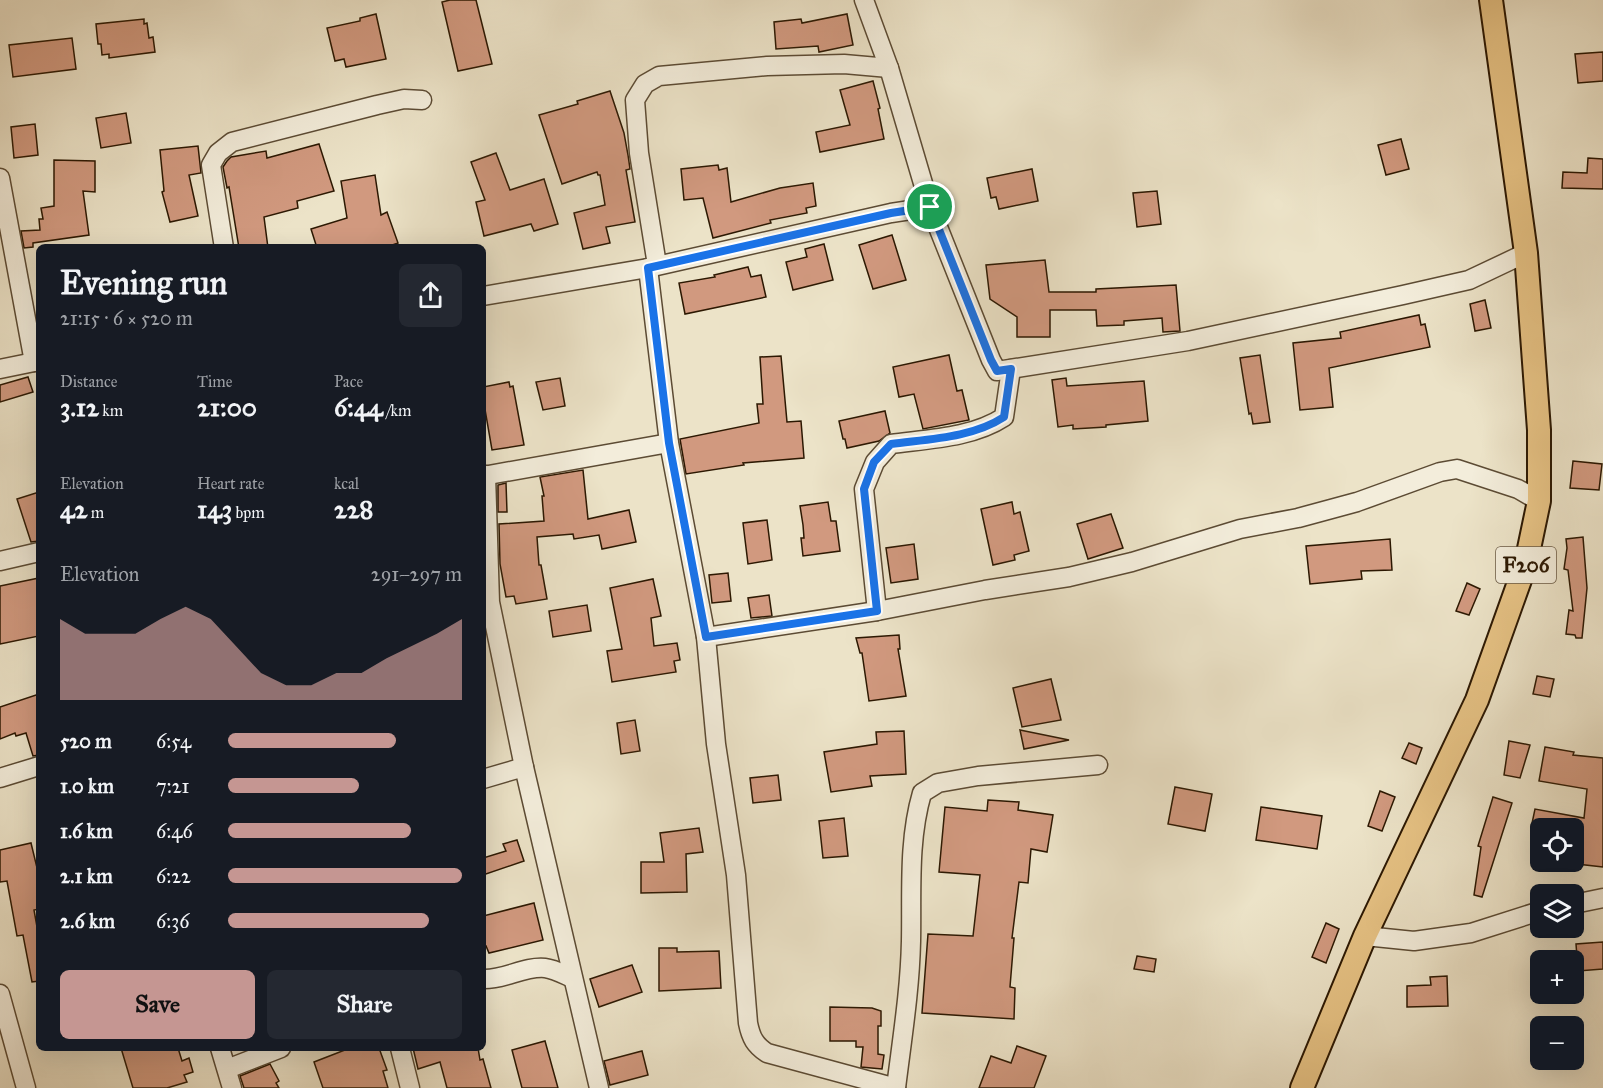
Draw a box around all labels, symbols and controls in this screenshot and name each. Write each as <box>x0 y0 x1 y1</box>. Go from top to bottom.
pin <box>904 181 955 232</box>
icon: arrive <box>913 190 946 223</box>
text: Evening run <box>60 263 227 303</box>
button: share <box>399 264 462 327</box>
text: 21:15 · 6 × 520 m <box>60 306 193 330</box>
text: Distance <box>60 372 117 391</box>
text: Time <box>197 372 232 391</box>
text: Pace <box>334 372 363 391</box>
text: 3.12 <box>60 391 99 423</box>
text: 21:00 <box>197 391 257 423</box>
text: 6:44 <box>334 391 383 423</box>
text: km <box>99 401 123 420</box>
text: /km <box>383 401 411 420</box>
text: Elevation <box>60 474 124 493</box>
text: Heart rate <box>197 474 264 493</box>
text: kcal <box>334 474 359 493</box>
text: 42 <box>60 493 87 525</box>
text: 143 <box>197 493 232 525</box>
text: 228 <box>334 493 373 525</box>
text: m <box>87 503 104 522</box>
text: bpm <box>232 503 265 522</box>
road number: F206 <box>1496 547 1556 583</box>
text: Elevation <box>60 562 139 586</box>
text: 291–297 m <box>371 562 462 586</box>
text: 520 m <box>60 729 112 753</box>
text: 6:54 <box>156 729 191 753</box>
text: 1.0 km <box>60 774 114 798</box>
text: 7:21 <box>156 774 189 798</box>
map controls <box>1530 818 1584 1070</box>
button: locate <box>1530 818 1584 872</box>
text: 1.6 km <box>60 819 113 843</box>
text: 6:46 <box>156 819 193 843</box>
text: 2.1 km <box>60 864 113 888</box>
text: 6:22 <box>156 864 191 888</box>
button: layers <box>1530 884 1584 938</box>
text: 2.6 km <box>60 909 115 933</box>
text: 6:36 <box>156 909 190 933</box>
button: + <box>1530 950 1584 1004</box>
button: Save <box>60 970 255 1039</box>
button: Share <box>267 970 462 1039</box>
button: − <box>1530 1016 1584 1070</box>

